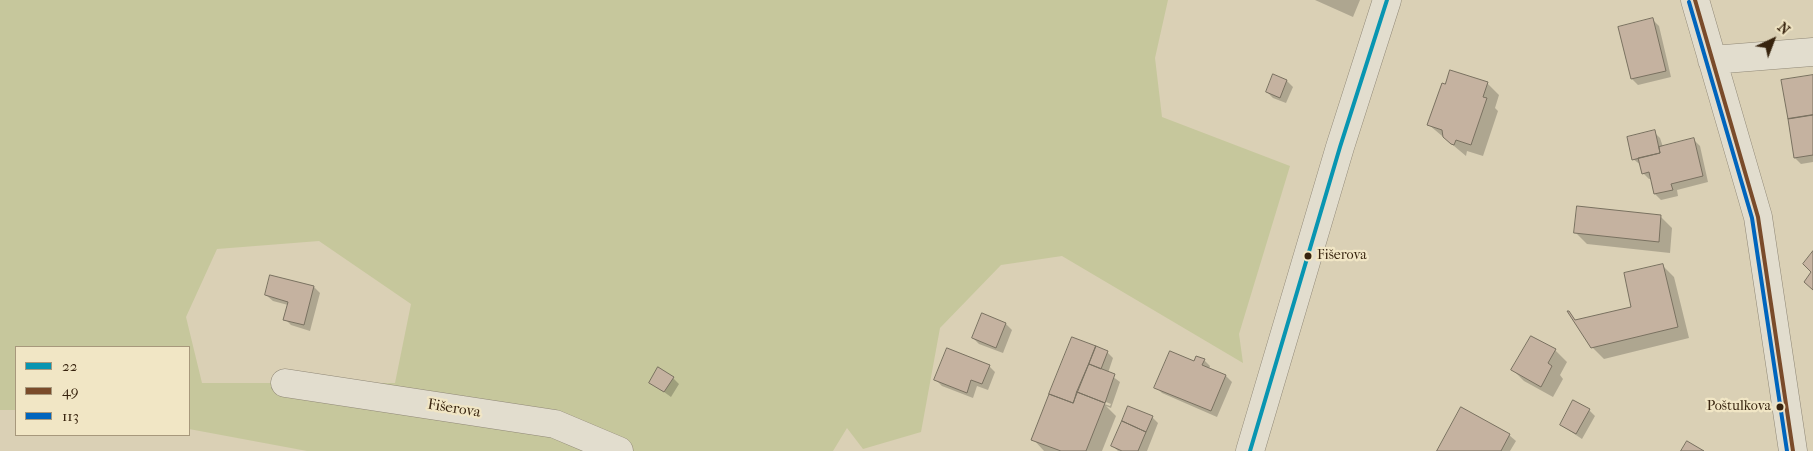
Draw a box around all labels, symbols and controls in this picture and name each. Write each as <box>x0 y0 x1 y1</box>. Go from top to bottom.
north arrow <box>1748 15 1798 65</box>
text: N <box>1774 19 1793 39</box>
place label: Fišerova <box>1317 248 1367 264</box>
marker: Fišerova <box>1303 251 1313 261</box>
legend <box>15 346 190 436</box>
text: 22 <box>62 357 77 375</box>
text: 49 <box>62 382 79 400</box>
street label: Fišerova <box>426 396 482 422</box>
place label: Poštulkova <box>1707 399 1771 415</box>
marker: Poštulkova <box>1775 402 1785 412</box>
text: 113 <box>62 407 79 425</box>

